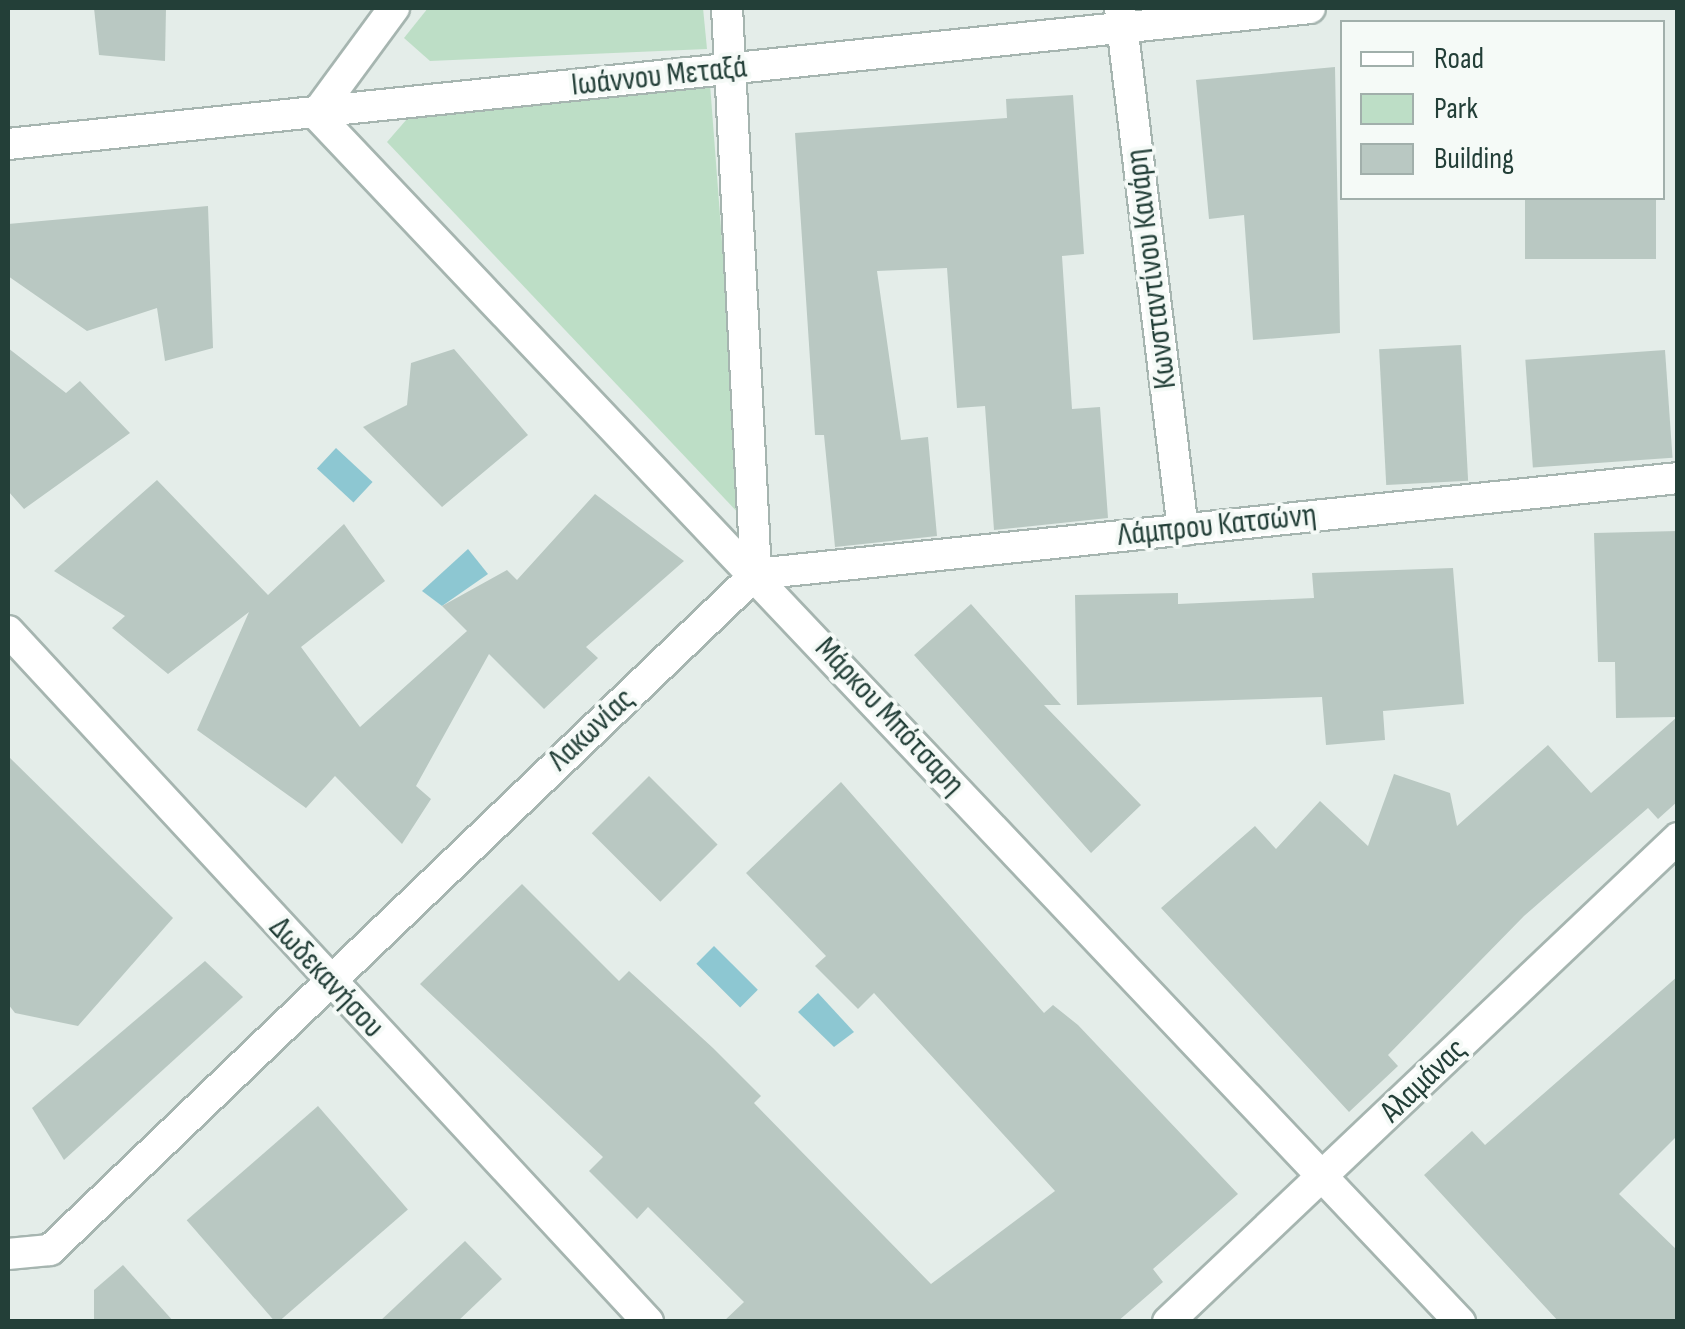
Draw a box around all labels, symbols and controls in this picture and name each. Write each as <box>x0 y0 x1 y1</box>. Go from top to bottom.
legend <box>1340 20 1665 200</box>
text: Road <box>1434 41 1484 77</box>
street label: Ιωάννου Μεταξά <box>569 49 749 105</box>
text: Park <box>1434 91 1478 127</box>
text: Building <box>1434 141 1514 177</box>
street label: Κωνσταντίνου Κανάρη <box>1118 147 1186 391</box>
street label: Λάμπρου Κατσώνη <box>1116 496 1318 556</box>
street label: Μάρκου Μπότσαρη <box>806 630 972 804</box>
street label: Λακωνίας <box>541 680 643 780</box>
street label: Δωδεκανήσου <box>260 910 392 1046</box>
street label: Αλαμάνας <box>1373 1031 1475 1131</box>

